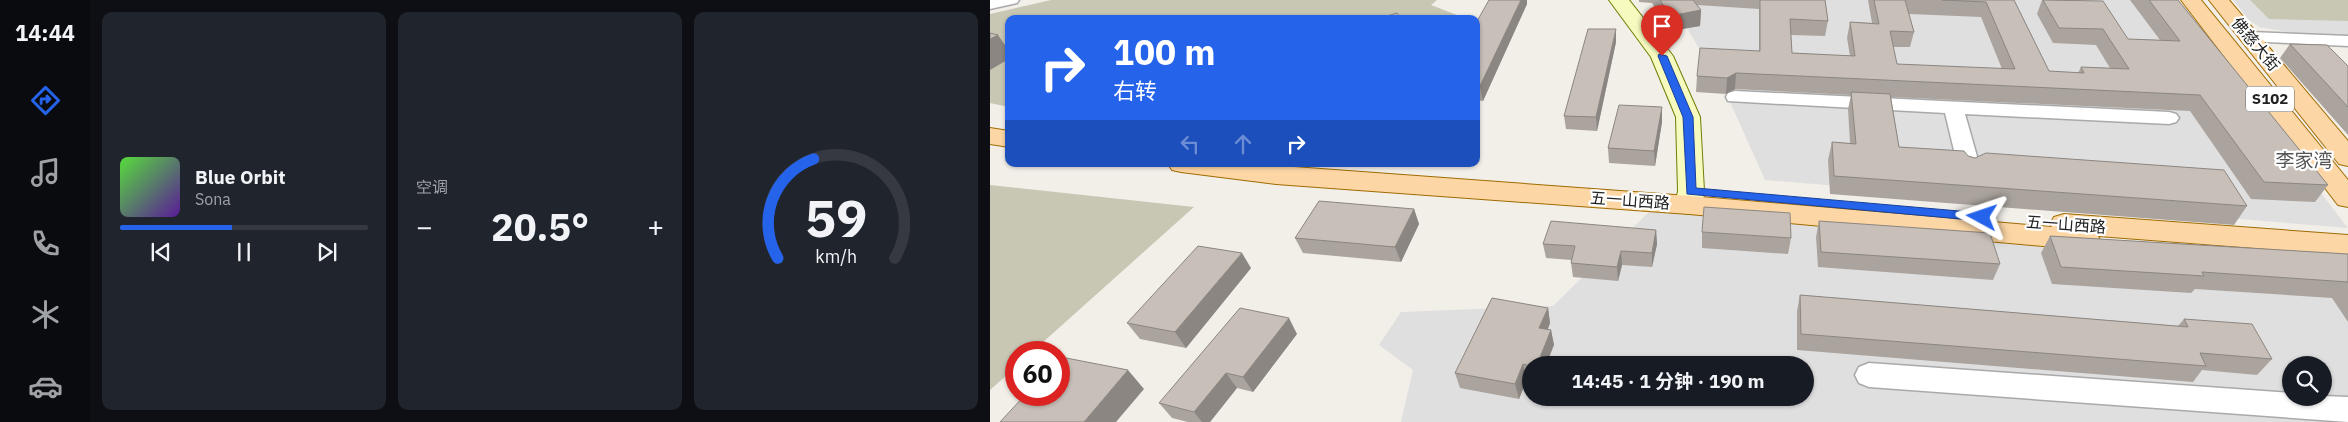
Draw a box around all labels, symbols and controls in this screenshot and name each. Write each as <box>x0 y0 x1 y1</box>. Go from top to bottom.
pin <box>1641 5 1683 56</box>
icon: arrive <box>1648 12 1676 40</box>
street label: 佛慈大街 <box>2228 13 2284 75</box>
text: 14:44 <box>15 18 75 47</box>
text: 100 m <box>1113 29 1216 75</box>
icon: right <box>1030 35 1095 100</box>
text: 右转 <box>1113 76 1157 105</box>
icon: directions <box>28 83 63 118</box>
road number: S102 <box>2246 86 2294 112</box>
icon: left <box>1176 130 1204 158</box>
icon: ahead <box>1229 130 1257 158</box>
icon: right <box>1282 130 1310 158</box>
district label: 李家湾 <box>2275 148 2333 172</box>
icon: music <box>28 155 63 190</box>
text: Blue Orbit <box>195 165 285 189</box>
text: 空调 <box>416 177 448 197</box>
text: 59 <box>805 184 867 251</box>
street label: 五一山西路 <box>1589 187 1671 213</box>
text: Sona <box>195 189 231 209</box>
position arrow <box>1955 190 2007 242</box>
text: 20.5° <box>491 202 589 251</box>
text: − <box>416 208 433 245</box>
text: + <box>647 208 664 245</box>
street label: 五一山西路 <box>2025 211 2107 237</box>
icon: phone <box>28 226 63 261</box>
icon: previous <box>147 238 175 266</box>
icon: pause <box>230 238 258 266</box>
icon: next <box>313 238 341 266</box>
text: km/h <box>815 245 857 268</box>
icon: climate <box>28 297 63 332</box>
speed limit sign: 60 <box>1005 341 1070 406</box>
map controls <box>2282 356 2332 406</box>
button: search <box>2282 356 2332 406</box>
icon: car <box>28 369 63 404</box>
text: 14:45 · 1 分钟 · 190 m <box>1572 369 1764 393</box>

